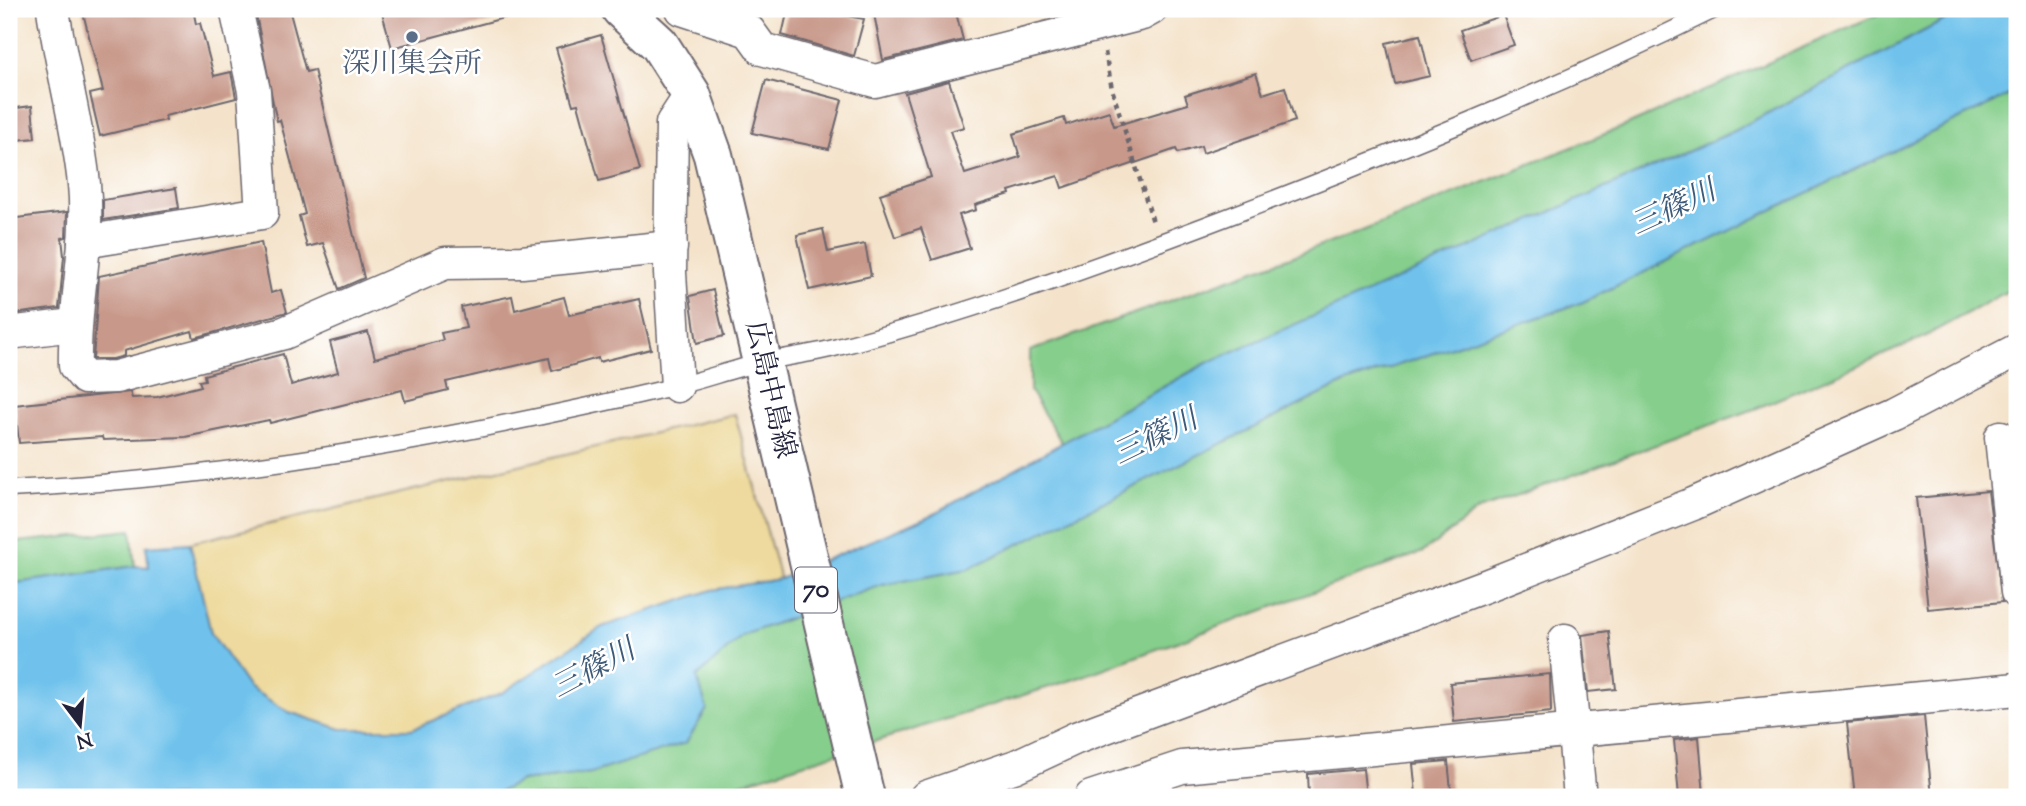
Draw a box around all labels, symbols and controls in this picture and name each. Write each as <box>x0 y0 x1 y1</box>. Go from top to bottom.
marker: 深川集会所 <box>404 29 420 45</box>
place label: 深川集会所 <box>342 45 482 85</box>
water label: 三篠川 <box>1624 169 1727 248</box>
street label: 広島中島線 <box>734 317 804 463</box>
water label: 三篠川 <box>1106 398 1209 477</box>
road number: 70 <box>795 568 837 612</box>
water label: 三篠川 <box>544 628 646 710</box>
north arrow <box>46 690 116 760</box>
text: N <box>73 724 95 754</box>

